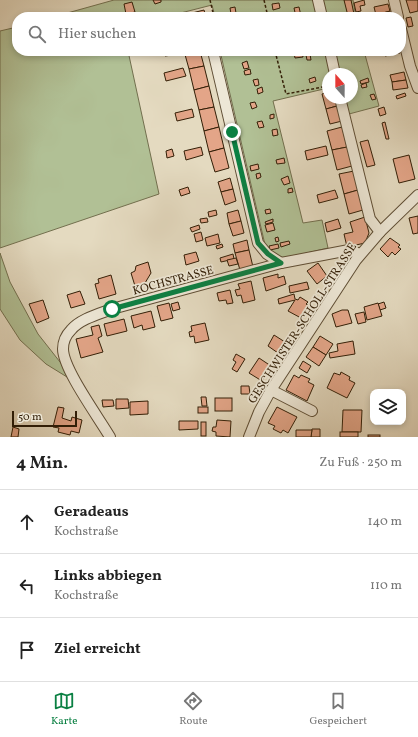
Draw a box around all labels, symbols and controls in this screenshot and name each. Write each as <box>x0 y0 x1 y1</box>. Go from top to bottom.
search box <box>12 12 406 56</box>
icon: search <box>26 23 48 45</box>
text: Hier suchen <box>58 24 136 45</box>
north arrow <box>322 68 358 104</box>
route end <box>223 123 241 141</box>
street label: GESCHWISTER-SCHOLL-STRASSE <box>245 240 361 407</box>
street label: KOCHSTRASSE <box>131 262 216 299</box>
route start <box>103 300 121 318</box>
map controls <box>370 389 406 425</box>
button: layers <box>370 389 406 425</box>
scale bar <box>12 409 77 428</box>
text: 50 m <box>18 410 42 425</box>
text: 4 Min. <box>16 452 68 475</box>
text: Zu Fuß · 250 m <box>319 454 402 472</box>
text: Geradeaus <box>54 502 129 523</box>
icon: ahead <box>16 511 38 533</box>
text: 140 m <box>368 513 402 531</box>
text: Kochstraße <box>54 523 118 541</box>
text: Links abbiegen <box>54 566 162 587</box>
icon: left <box>16 575 38 597</box>
text: 110 m <box>370 577 402 595</box>
text: Kochstraße <box>54 587 118 605</box>
icon: arrive <box>16 639 38 661</box>
text: Ziel erreicht <box>54 639 141 660</box>
tab: Karte <box>51 690 77 729</box>
tab: Route <box>179 690 208 729</box>
tab: Gespeichert <box>309 690 367 729</box>

